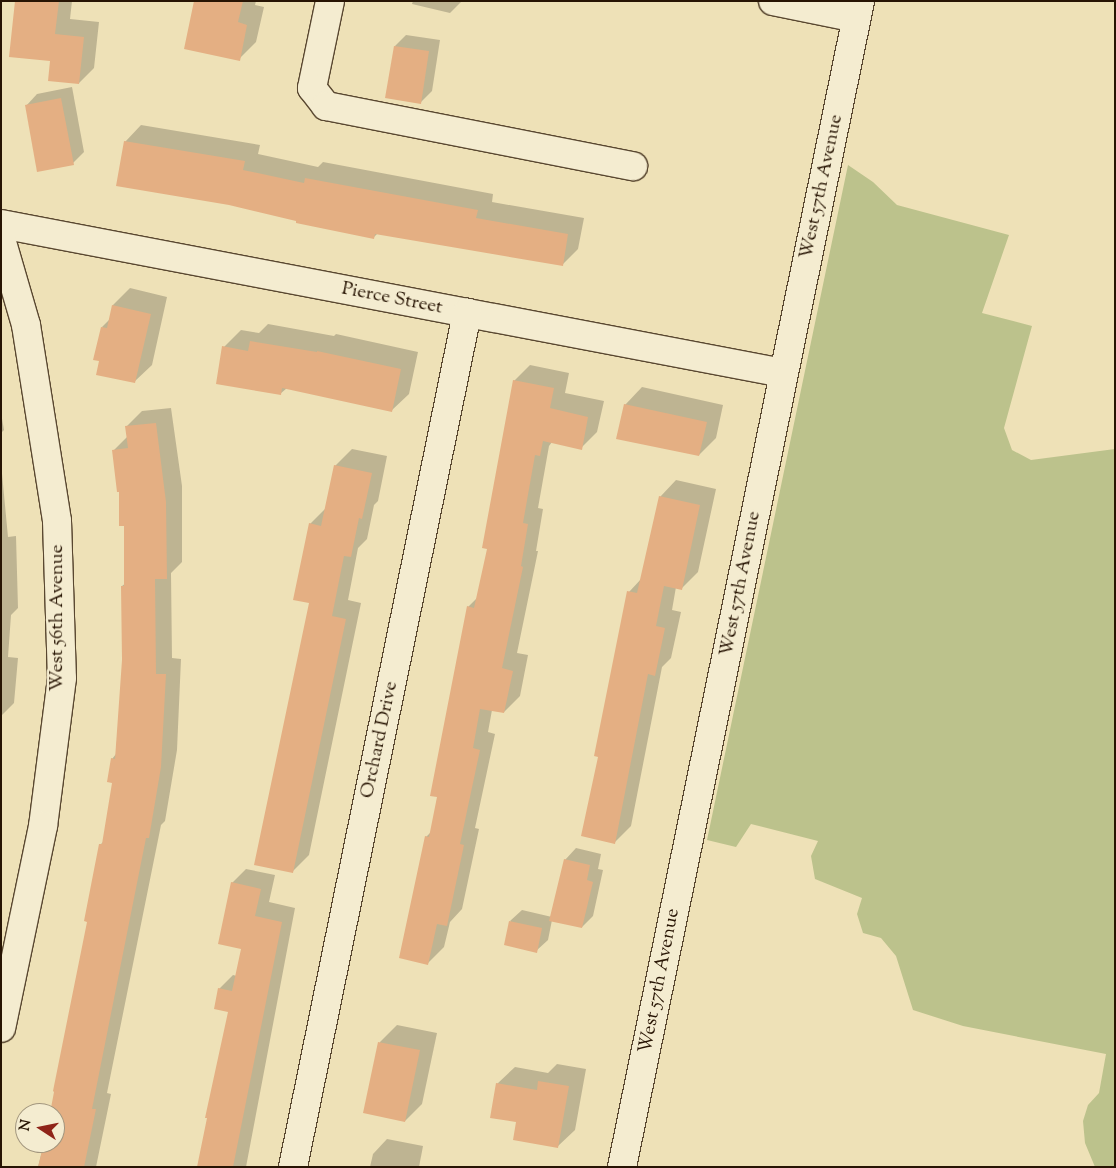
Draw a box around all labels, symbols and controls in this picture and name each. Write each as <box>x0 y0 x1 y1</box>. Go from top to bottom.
street label: West 57th Avenue <box>796 113 848 261</box>
street label: Pierce Street <box>340 278 444 320</box>
street label: West 57th Avenue <box>716 510 766 658</box>
street label: West 56th Avenue <box>47 544 69 692</box>
street label: Orchard Drive <box>356 679 404 801</box>
street label: West 57th Avenue <box>635 907 685 1055</box>
north arrow <box>15 1103 65 1153</box>
text: N <box>15 1118 37 1133</box>

